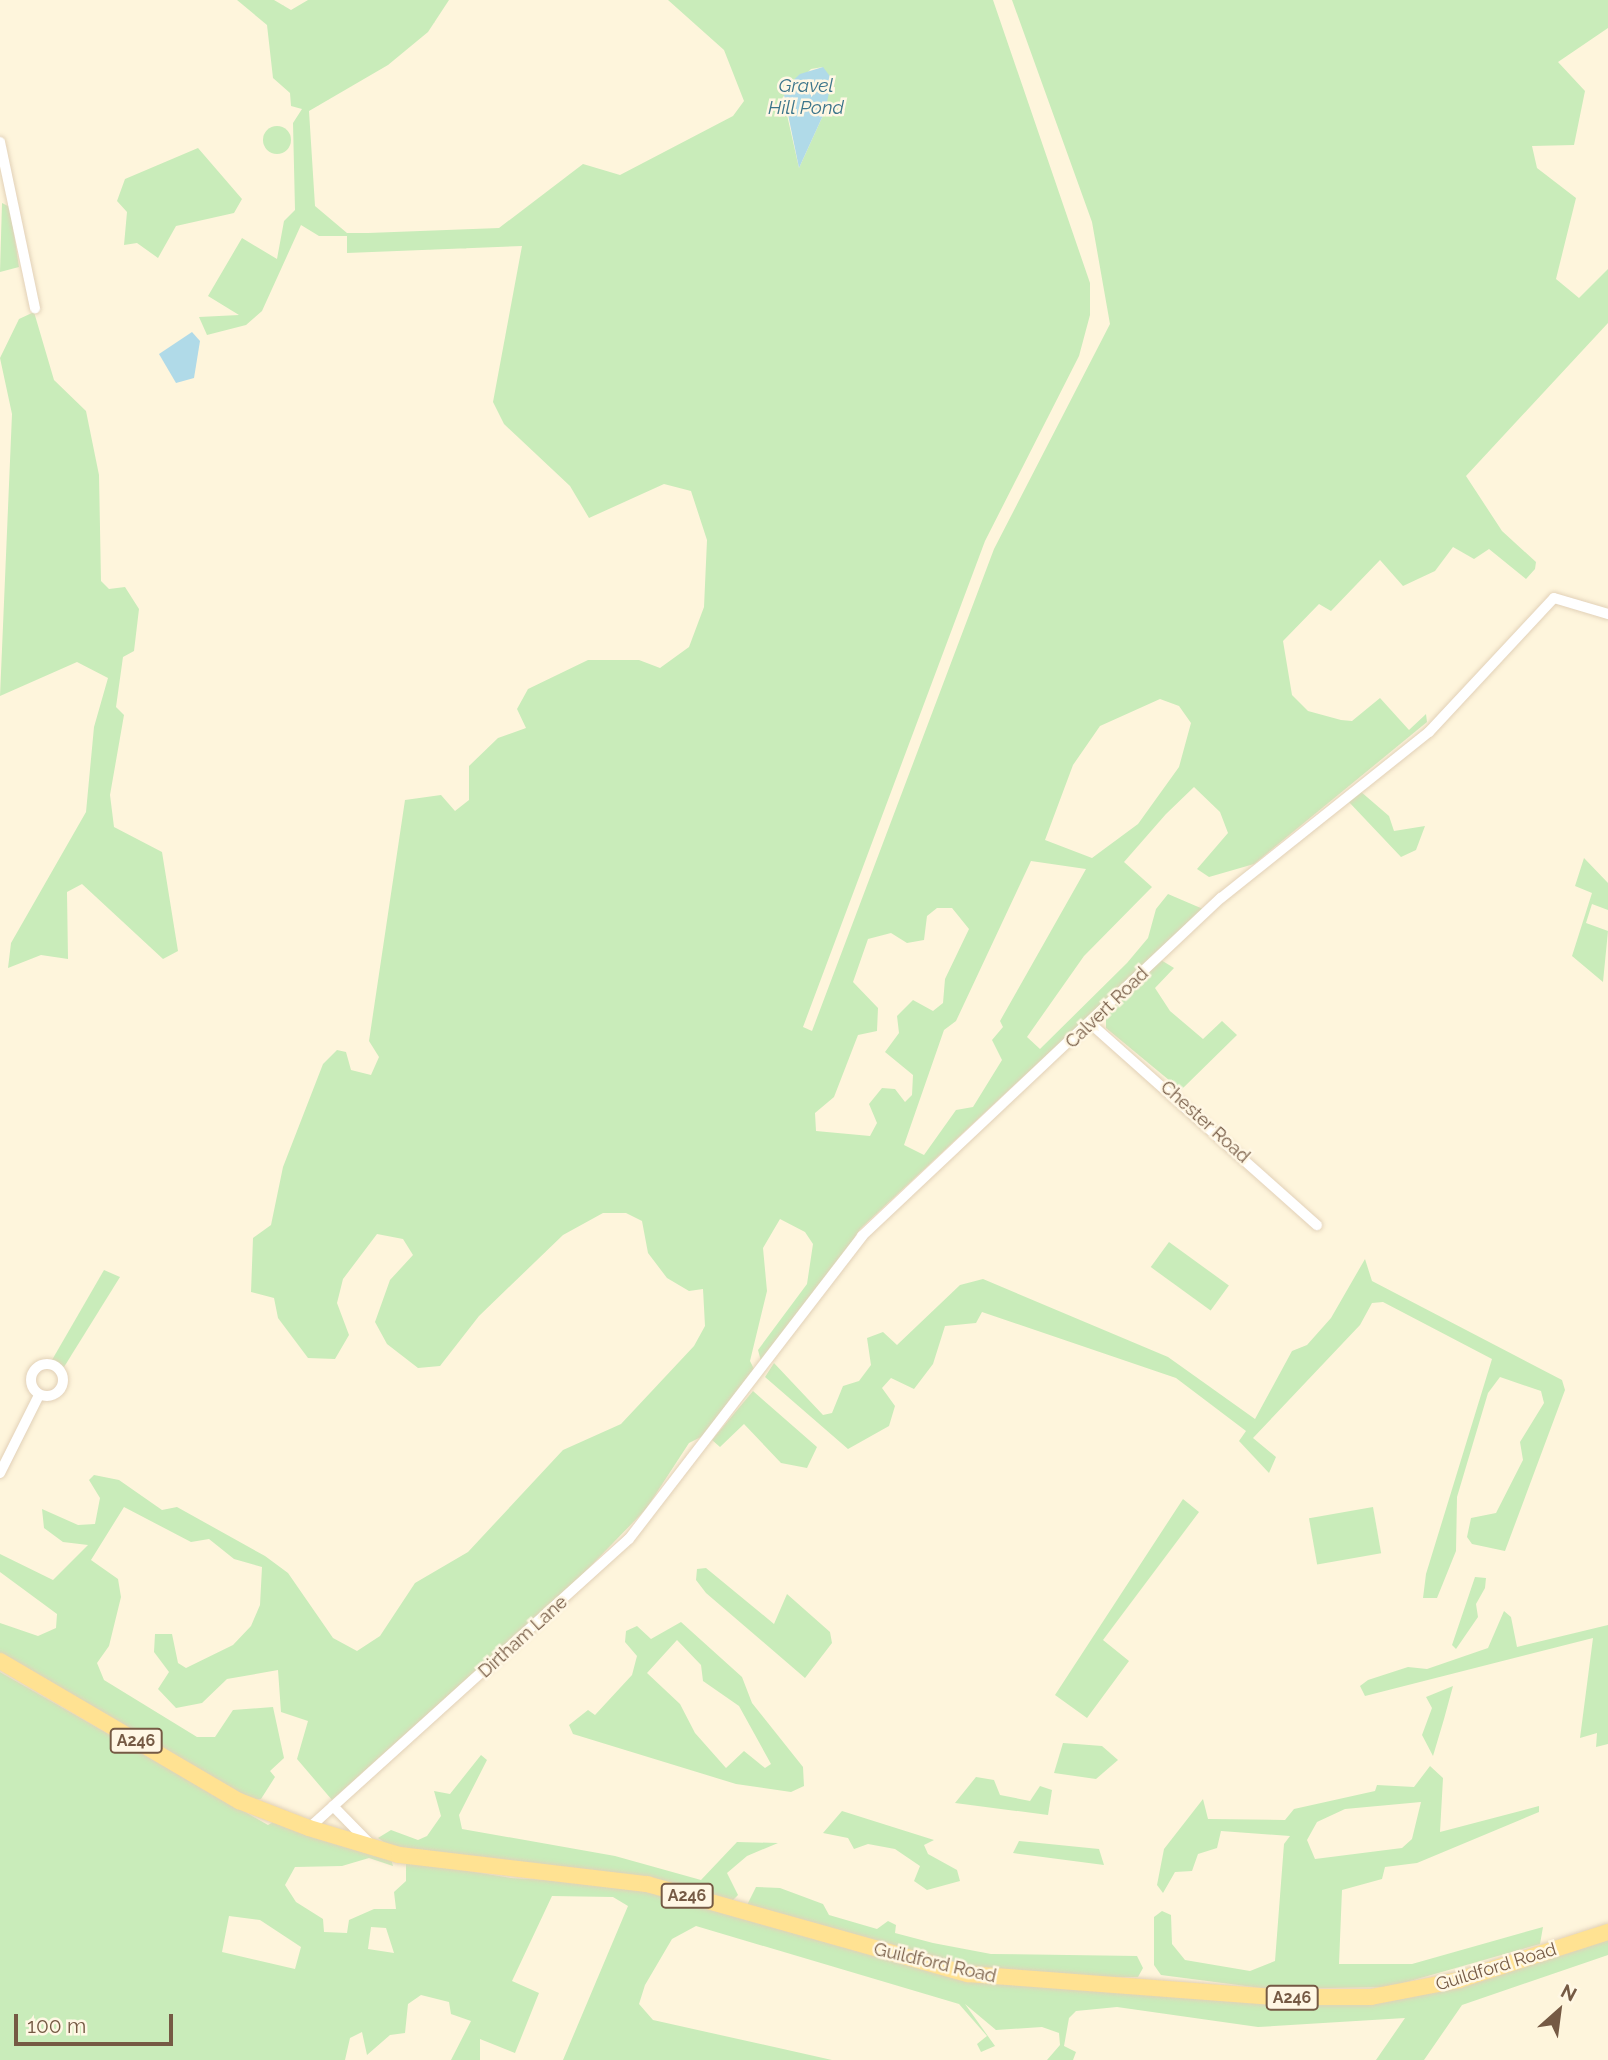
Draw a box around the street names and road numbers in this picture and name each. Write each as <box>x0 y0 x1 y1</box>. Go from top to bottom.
street label: Calvert Road <box>1061 963 1153 1053</box>
street label: Chester Road <box>1156 1076 1254 1168</box>
street label: Dirtham Lane <box>474 1592 572 1682</box>
road number: A246 <box>108 1728 164 1754</box>
road number: A246 <box>659 1884 715 1908</box>
street label: Guildford Road <box>872 1938 998 1988</box>
street label: Guildford Road <box>1433 1938 1559 1996</box>
road number: A246 <box>1264 1986 1320 2010</box>

